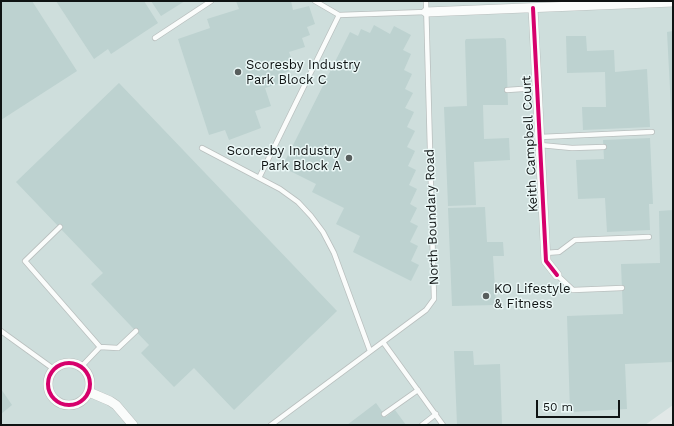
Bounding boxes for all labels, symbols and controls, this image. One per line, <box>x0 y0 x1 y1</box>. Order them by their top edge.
place label: Scoresby Industry Park Block C <box>246 57 360 88</box>
marker: Scoresby Industry Park Block C <box>233 67 243 77</box>
street label: Keith Campbell Court <box>519 75 541 213</box>
place label: Scoresby Industry Park Block A <box>227 143 341 174</box>
street label: North Boundary Road <box>422 149 442 285</box>
marker: Scoresby Industry Park Block A <box>344 153 354 163</box>
place label: KO Lifestyle & Fitness <box>494 281 570 312</box>
marker: KO Lifestyle & Fitness <box>481 291 491 301</box>
scale bar <box>538 392 622 418</box>
text: 50 m <box>543 400 573 414</box>

